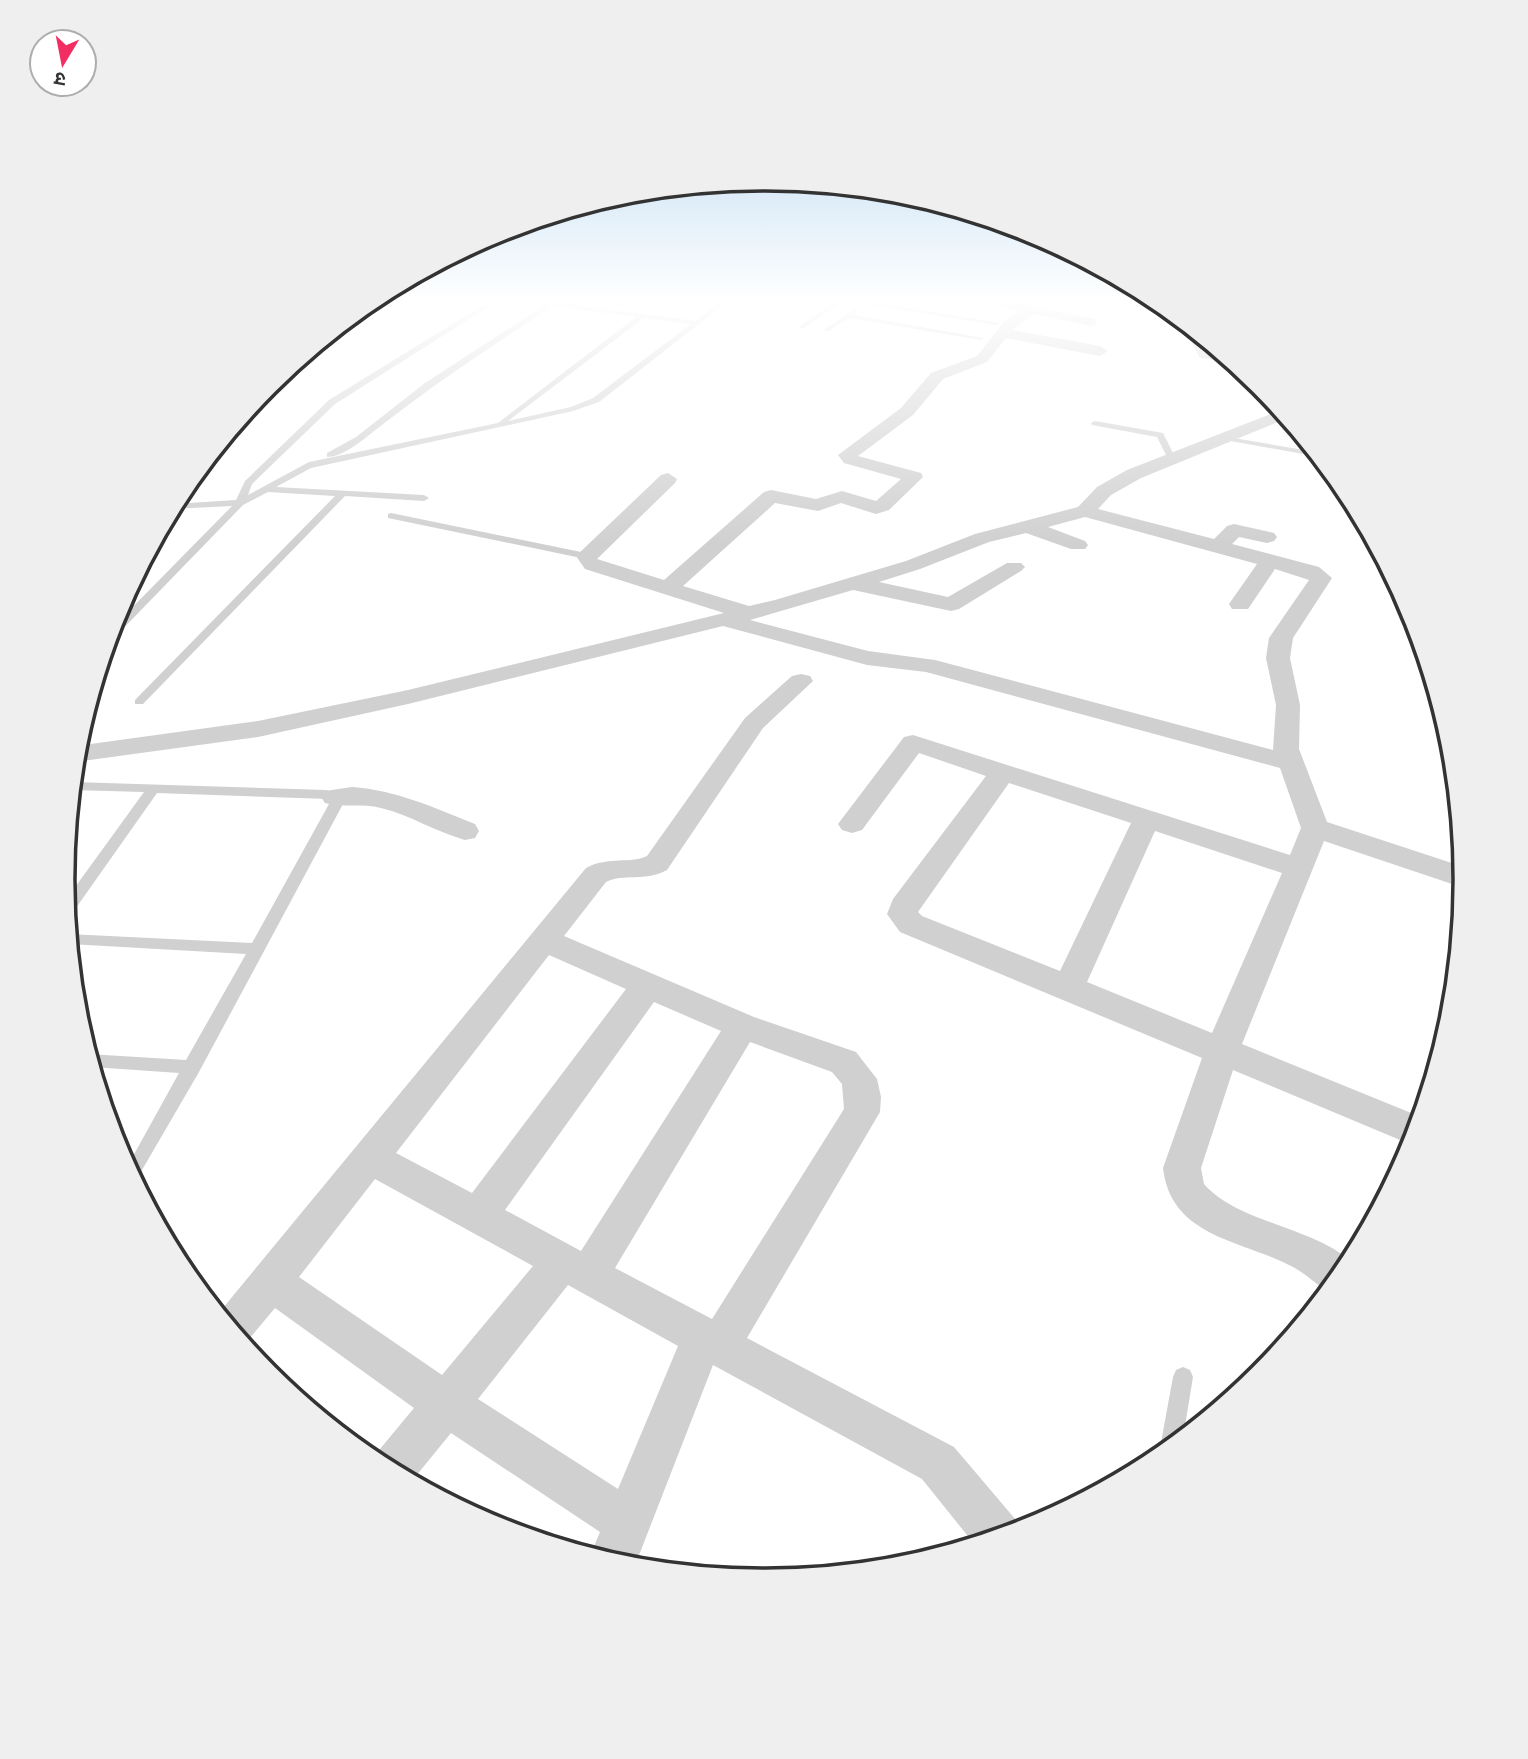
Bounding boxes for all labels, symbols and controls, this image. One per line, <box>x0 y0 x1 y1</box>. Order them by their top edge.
north arrow <box>28 28 98 98</box>
text: उ <box>51 66 68 94</box>

